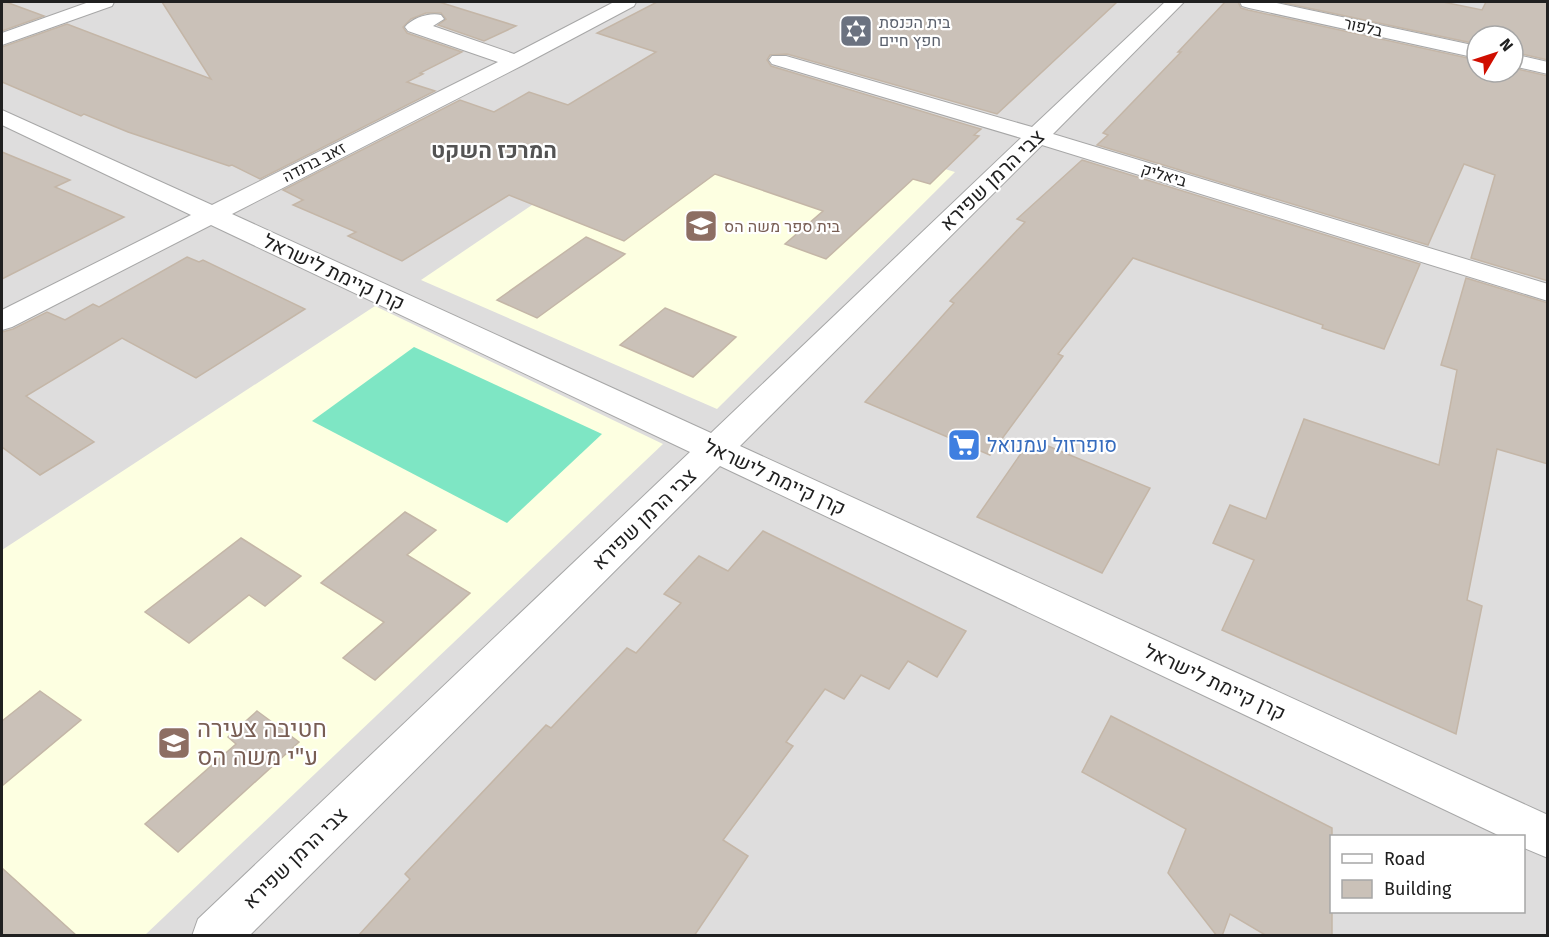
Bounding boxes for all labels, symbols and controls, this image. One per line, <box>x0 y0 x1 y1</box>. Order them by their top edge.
synagogue icon: בית הכנסת חפץ חיים <box>838 13 874 49</box>
place label: בית הכנסת חפץ חיים <box>879 13 951 50</box>
street label: בלפור <box>1342 13 1385 41</box>
north arrow <box>1465 24 1525 84</box>
text: N <box>1496 35 1517 55</box>
street label: צבי הרמן שפירא <box>935 124 1049 236</box>
district label: המרכז השקט <box>431 137 557 164</box>
street label: זאב ברנדה <box>279 138 349 186</box>
street label: ביאליק <box>1139 159 1190 191</box>
school or university icon: בית ספר משה הס <box>683 208 719 244</box>
place label: בית ספר משה הס <box>724 217 840 236</box>
street label: קרן קיימת לישראל <box>259 229 409 315</box>
supermarket icon: סופרזול עמנואל <box>946 427 982 463</box>
place label: סופרזול עמנואל <box>987 433 1117 457</box>
street label: קרן קיימת לישראל <box>700 434 850 520</box>
street label: צבי הרמן שפירא <box>587 463 701 575</box>
street label: קרן קיימת לישראל <box>1140 639 1290 725</box>
place label: חטיבה צעירה ע"י משה הס <box>197 715 327 771</box>
school or university icon: חטיבה צעירה ע"י משה הס <box>156 725 192 761</box>
street label: צבי הרמן שפירא <box>238 802 352 914</box>
legend <box>1330 835 1525 913</box>
text: Road <box>1384 848 1426 870</box>
text: Building <box>1384 878 1452 900</box>

